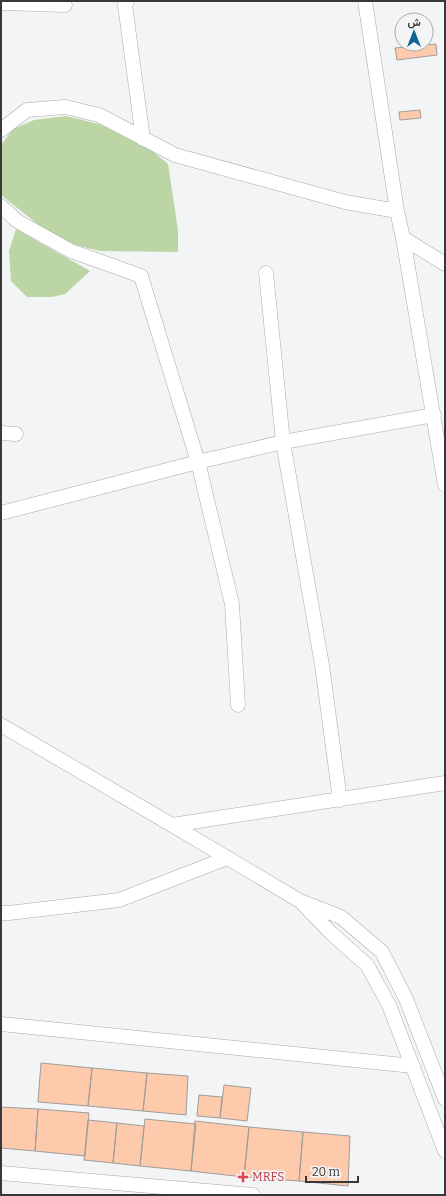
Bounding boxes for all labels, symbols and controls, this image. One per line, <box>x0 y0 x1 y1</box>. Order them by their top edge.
north arrow <box>394 12 434 52</box>
text: ش <box>407 16 421 29</box>
scale bar <box>306 1158 358 1184</box>
text: 20 m <box>312 1165 341 1179</box>
place label: MRFS <box>252 1170 284 1184</box>
marker: MRFS <box>237 1171 249 1183</box>

